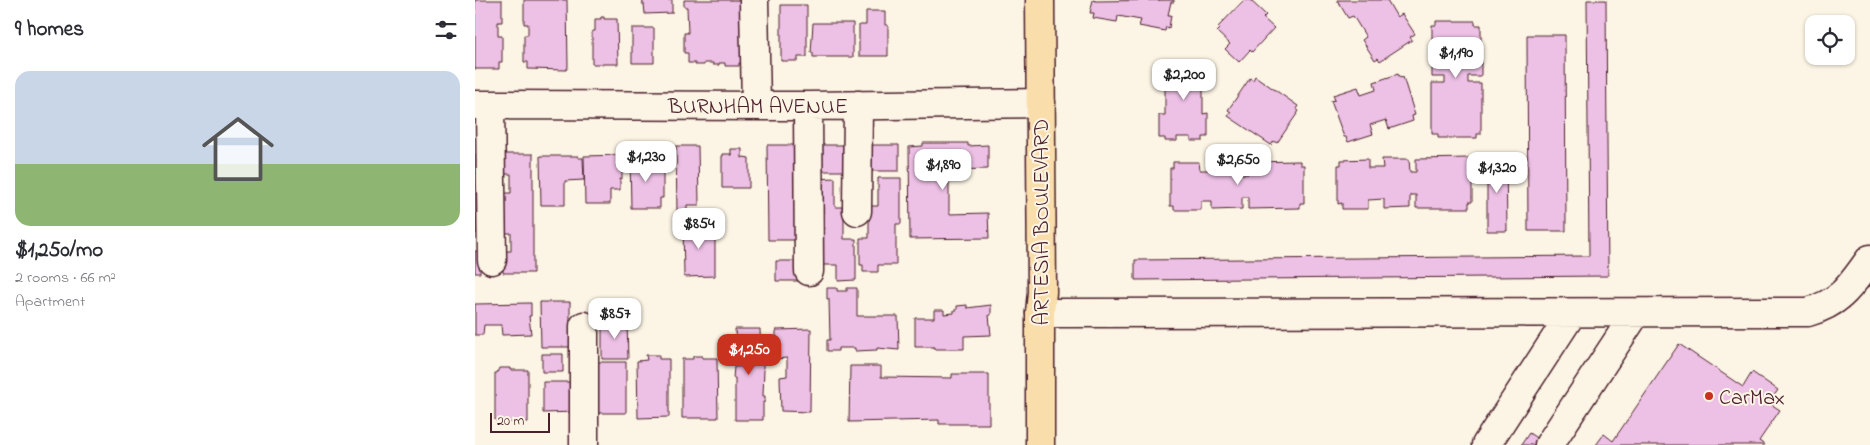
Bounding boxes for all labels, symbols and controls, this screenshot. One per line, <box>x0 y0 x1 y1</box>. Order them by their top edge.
text: 9 homes <box>15 15 84 45</box>
map controls <box>1805 15 1855 65</box>
button: locate <box>1805 15 1855 65</box>
icon: filters <box>432 16 460 44</box>
pin: $1,190 <box>1415 36 1497 79</box>
text: $1,190 <box>1439 41 1473 65</box>
pin: $2,200 <box>1143 58 1225 101</box>
text: $2,200 <box>1163 63 1205 87</box>
street label: BURNHAM AVENUE <box>667 92 848 124</box>
icon: home <box>193 104 283 194</box>
street label: ARTESIA BOULEVARD <box>1027 119 1059 325</box>
pin: $1,230 <box>605 140 687 183</box>
pin: $2,650 <box>1197 144 1279 186</box>
text: $1,230 <box>627 145 666 169</box>
pin: $1,890 <box>902 148 984 191</box>
text: $2,650 <box>1216 148 1260 172</box>
pin: $1,320 <box>1456 152 1538 194</box>
text: $1,890 <box>925 153 961 177</box>
text: $1,320 <box>1478 156 1517 180</box>
pin: $854 <box>669 208 729 250</box>
text: $854 <box>683 212 715 236</box>
text: $1,250/mo <box>15 236 103 266</box>
text: 2 rooms · 66 m² <box>15 266 116 290</box>
text: Apartment <box>15 290 85 314</box>
pin: $857 <box>585 298 645 340</box>
text: $857 <box>599 302 631 326</box>
pin: $1,250 <box>708 334 790 376</box>
text: $1,250 <box>728 338 770 362</box>
place label: CarMax <box>1719 383 1785 415</box>
marker: CarMax <box>1703 390 1715 402</box>
scale bar <box>490 410 550 433</box>
text: 20 m <box>497 411 524 432</box>

